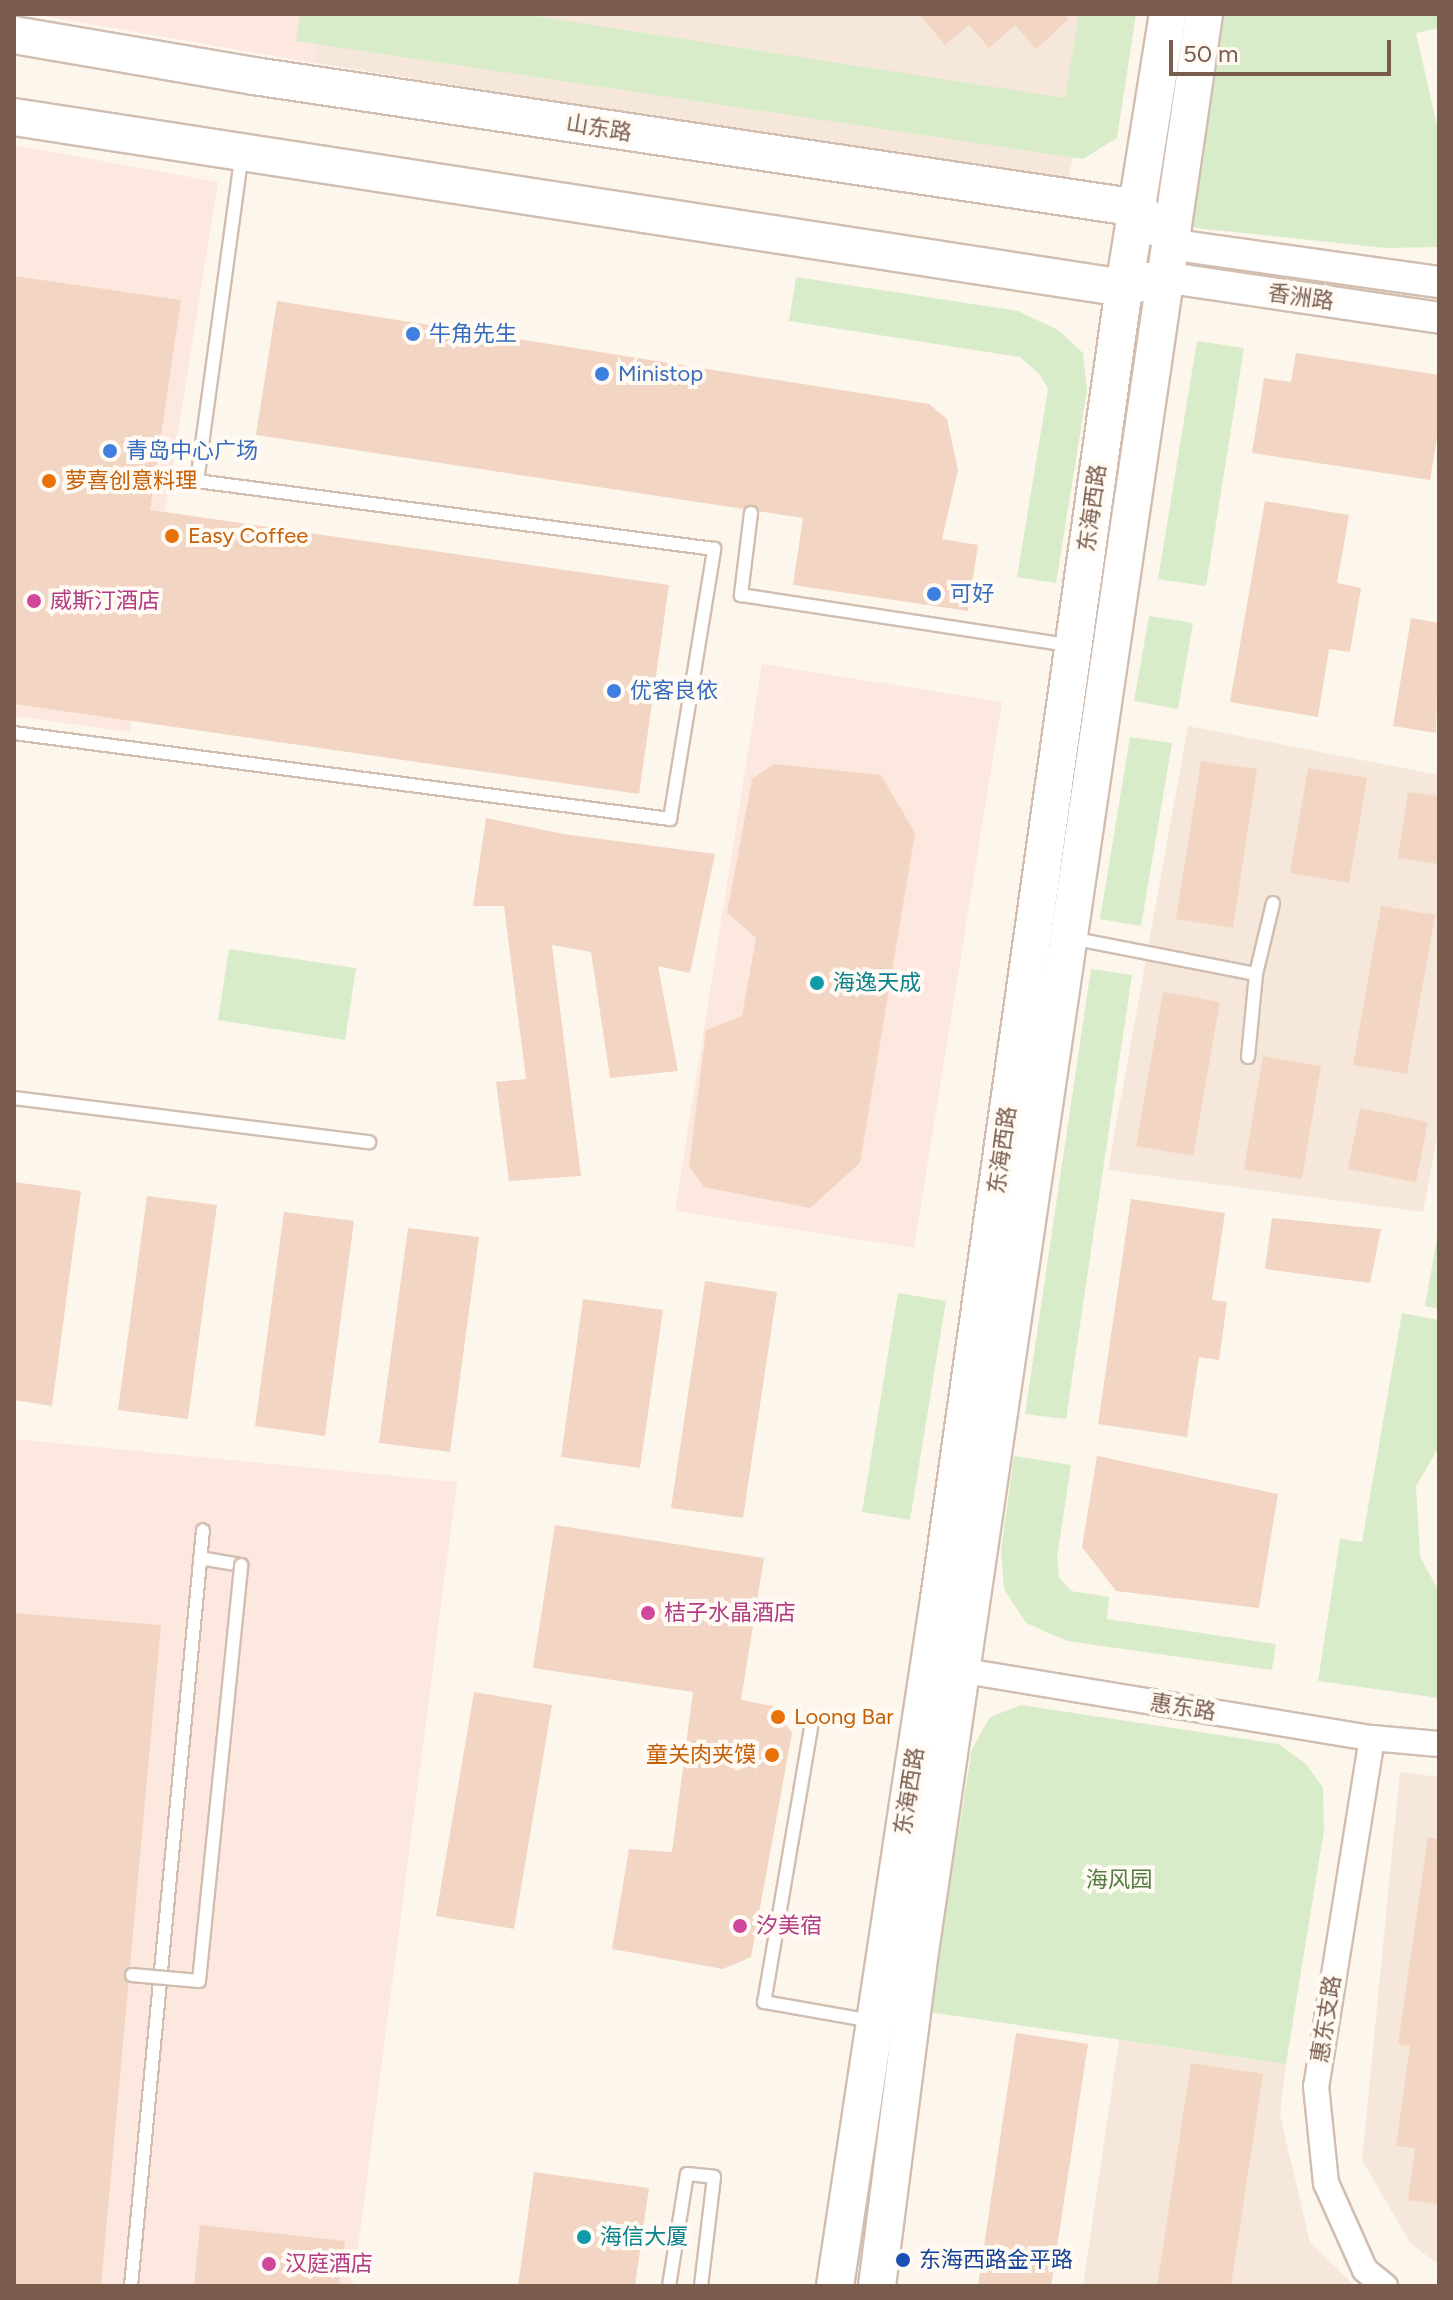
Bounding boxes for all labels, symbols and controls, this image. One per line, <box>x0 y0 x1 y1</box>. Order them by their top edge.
scale bar <box>1173 24 1395 74</box>
text: 50 m <box>1183 39 1239 68</box>
street label: 山东路 <box>564 110 634 146</box>
street label: 香洲路 <box>1266 279 1336 315</box>
place label: 牛角先生 <box>429 321 517 347</box>
marker: 牛角先生 <box>404 325 422 343</box>
place label: Ministop <box>618 361 703 387</box>
marker: Ministop <box>593 365 611 383</box>
place label: 青岛中心广场 <box>126 438 258 464</box>
marker: 青岛中心广场 <box>101 442 119 460</box>
street label: 东海西路 <box>1073 463 1111 553</box>
place label: 萝喜创意料理 <box>65 468 197 494</box>
marker: 萝喜创意料理 <box>40 472 58 490</box>
place label: Easy Coffee <box>188 523 308 549</box>
marker: Easy Coffee <box>163 527 181 545</box>
place label: 可好 <box>950 581 994 607</box>
marker: 可好 <box>925 585 943 603</box>
place label: 威斯汀酒店 <box>50 588 160 614</box>
marker: 威斯汀酒店 <box>25 592 43 610</box>
place label: 优客良依 <box>630 678 718 704</box>
marker: 优客良依 <box>605 682 623 700</box>
place label: 海逸天成 <box>833 970 921 996</box>
marker: 海逸天成 <box>808 974 826 992</box>
street label: 东海西路 <box>983 1105 1021 1195</box>
place label: 桔子水晶酒店 <box>664 1600 796 1626</box>
marker: 桔子水晶酒店 <box>639 1604 657 1622</box>
street label: 惠东路 <box>1148 1689 1218 1725</box>
place label: Loong Bar <box>794 1704 894 1730</box>
marker: Loong Bar <box>769 1708 787 1726</box>
place label: 童关肉夹馍 <box>646 1742 756 1768</box>
street label: 东海西路 <box>889 1745 929 1837</box>
marker: 童关肉夹馍 <box>763 1746 781 1764</box>
park label: 海风园 <box>1086 1867 1152 1893</box>
place label: 汐美宿 <box>756 1913 822 1939</box>
marker: 汐美宿 <box>731 1917 749 1935</box>
street label: 惠东支路 <box>1306 1973 1346 2065</box>
place label: 海信大厦 <box>600 2224 688 2250</box>
marker: 海信大厦 <box>575 2228 593 2246</box>
place label: 东海西路金平路 <box>919 2247 1073 2273</box>
place label: 汉庭酒店 <box>285 2251 373 2277</box>
marker: 东海西路金平路 <box>894 2251 912 2269</box>
marker: 汉庭酒店 <box>260 2255 278 2273</box>

